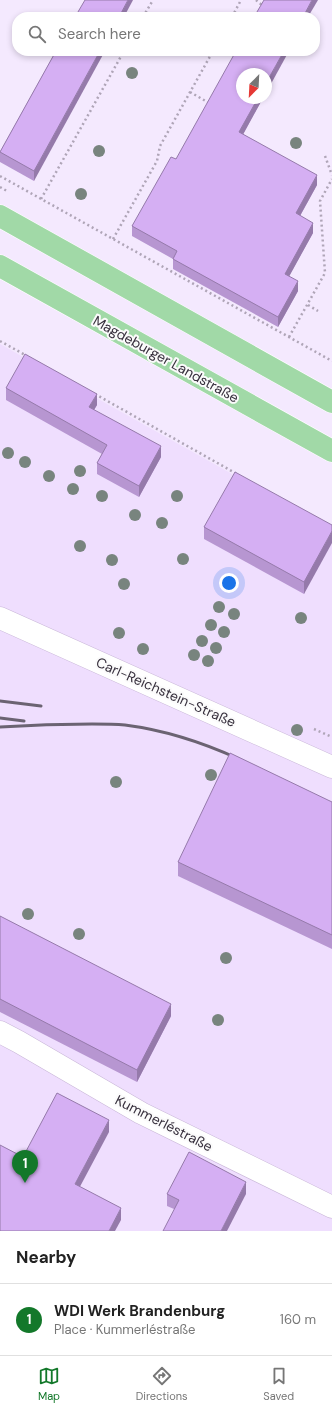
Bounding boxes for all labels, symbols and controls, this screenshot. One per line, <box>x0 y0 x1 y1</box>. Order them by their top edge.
search box <box>12 12 320 56</box>
icon: search <box>26 23 48 45</box>
text: Search here <box>58 24 141 44</box>
north arrow <box>236 68 272 104</box>
street label: Magdeburger Landstraße <box>90 311 242 407</box>
your location <box>219 573 239 593</box>
street label: Carl-Reichstein-Straße <box>93 653 239 731</box>
street label: Kummerléstraße <box>112 1091 216 1155</box>
pin: 1 <box>12 1150 38 1183</box>
text: Nearby <box>16 1246 76 1268</box>
text: WDI Werk Brandenburg <box>54 1301 225 1321</box>
text: 1 <box>27 1311 31 1328</box>
text: 160 m <box>280 1311 316 1328</box>
text: Place · Kummerléstraße <box>54 1321 195 1338</box>
tab: Map <box>38 1365 60 1403</box>
tab: Directions <box>136 1365 188 1403</box>
tab: Saved <box>263 1365 294 1403</box>

